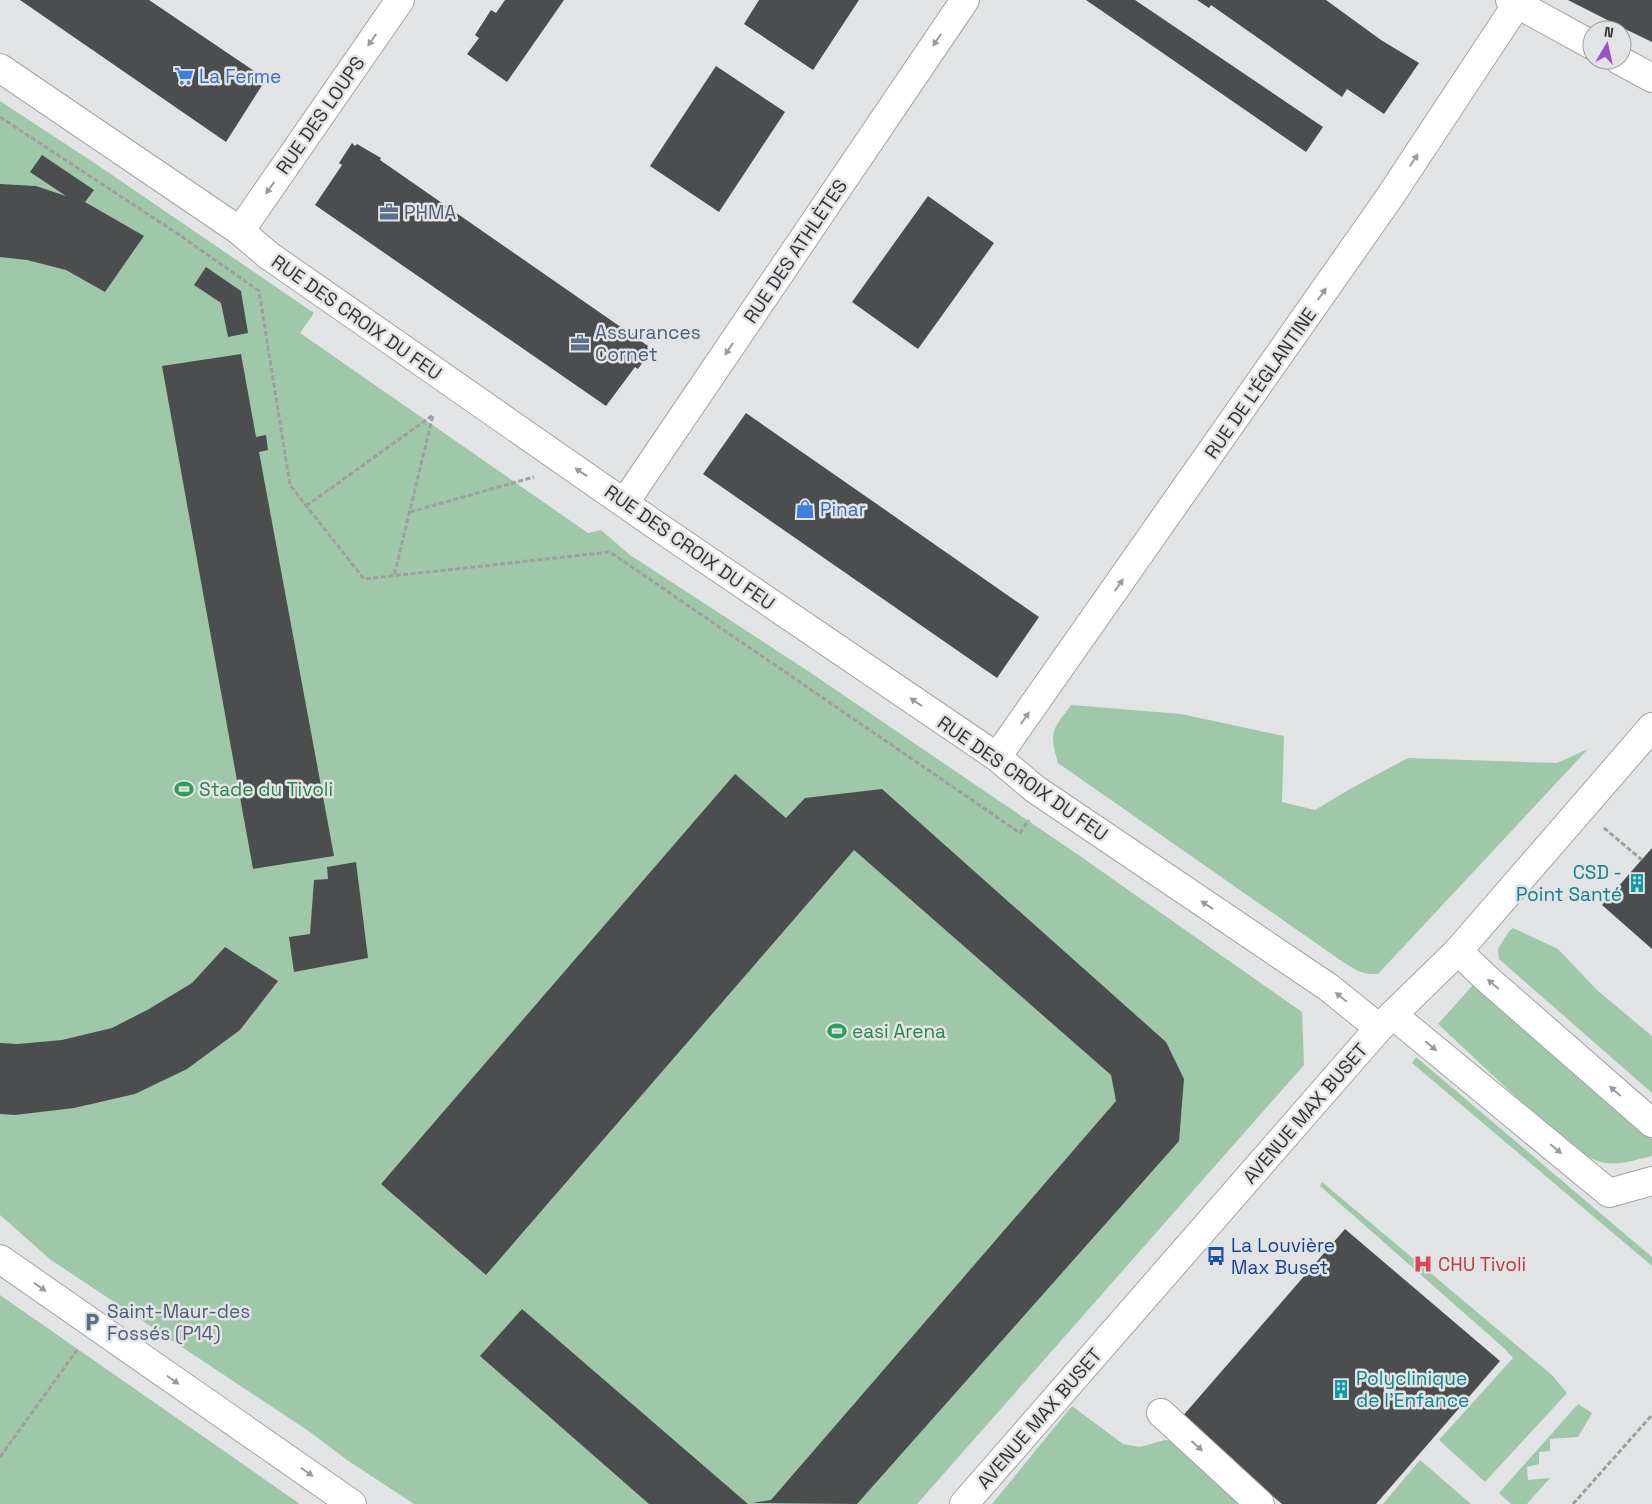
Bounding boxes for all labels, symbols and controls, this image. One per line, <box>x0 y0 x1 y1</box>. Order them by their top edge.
north arrow <box>1582 20 1632 70</box>
text: N <box>1603 23 1615 42</box>
one-way arrow <box>367 33 377 47</box>
one-way arrow <box>933 34 942 47</box>
street label: RUE DES LOUPS <box>270 51 370 179</box>
place label: La Ferme <box>199 64 281 89</box>
supermarket icon: La Ferme <box>173 65 195 87</box>
one-way arrow <box>1409 153 1419 167</box>
street label: RUE DES ATHLÈTES <box>738 174 853 328</box>
one-way arrow <box>265 181 275 195</box>
place label: PHMA <box>404 200 456 225</box>
office icon: PHMA <box>378 201 400 223</box>
street label: RUE DES CROIX DU FEU <box>267 249 447 386</box>
one-way arrow <box>1317 287 1327 300</box>
street label: RUE DE L'ÉGLANTINE <box>1199 303 1322 464</box>
place label: Assurances Cornet <box>595 320 701 367</box>
office icon: Assurances Cornet <box>569 332 591 354</box>
one-way arrow <box>724 342 734 356</box>
one-way arrow <box>574 467 587 477</box>
street label: RUE DES CROIX DU FEU <box>600 479 780 616</box>
place label: Pinar <box>820 497 866 522</box>
shop icon: Pinar <box>794 498 816 520</box>
one-way arrow <box>1114 578 1124 591</box>
one-way arrow <box>910 697 923 707</box>
street label: RUE DES CROIX DU FEU <box>933 710 1113 847</box>
one-way arrow <box>1020 711 1030 724</box>
place label: Stade du Tivoli <box>199 777 333 802</box>
sports icon: Stade du Tivoli <box>173 778 195 800</box>
place label: CSD - Point Santé <box>1516 860 1622 907</box>
building icon: CSD - Point Santé <box>1626 872 1648 894</box>
one-way arrow <box>1201 900 1214 910</box>
one-way arrow <box>1488 978 1500 990</box>
one-way arrow <box>1335 992 1348 1003</box>
place label: easi Arena <box>852 1019 946 1044</box>
sports icon: easi Arena <box>826 1020 848 1042</box>
street label: AVENUE MAX BUSET <box>1237 1038 1373 1189</box>
one-way arrow <box>1424 1040 1437 1051</box>
one-way arrow <box>1609 1086 1622 1097</box>
one-way arrow <box>1549 1144 1562 1155</box>
place label: La Louvière Max Buset <box>1231 1233 1335 1280</box>
bus stop icon: La Louvière Max Buset <box>1205 1245 1227 1267</box>
place label: CHU Tivoli <box>1438 1252 1526 1277</box>
hospital icon: CHU Tivoli <box>1412 1253 1434 1275</box>
one-way arrow <box>33 1282 47 1292</box>
place label: Saint-Maur-des Fossés (P14) <box>107 1299 250 1346</box>
parking icon: Saint-Maur-des Fossés (P14) <box>81 1311 103 1333</box>
street label: AVENUE MAX BUSET <box>971 1343 1107 1494</box>
place label: Polyclinique de l'Enfance <box>1356 1366 1469 1413</box>
one-way arrow <box>166 1375 180 1385</box>
building icon: Polyclinique de l'Enfance <box>1330 1378 1352 1400</box>
one-way arrow <box>1191 1440 1203 1452</box>
one-way arrow <box>300 1467 314 1477</box>

